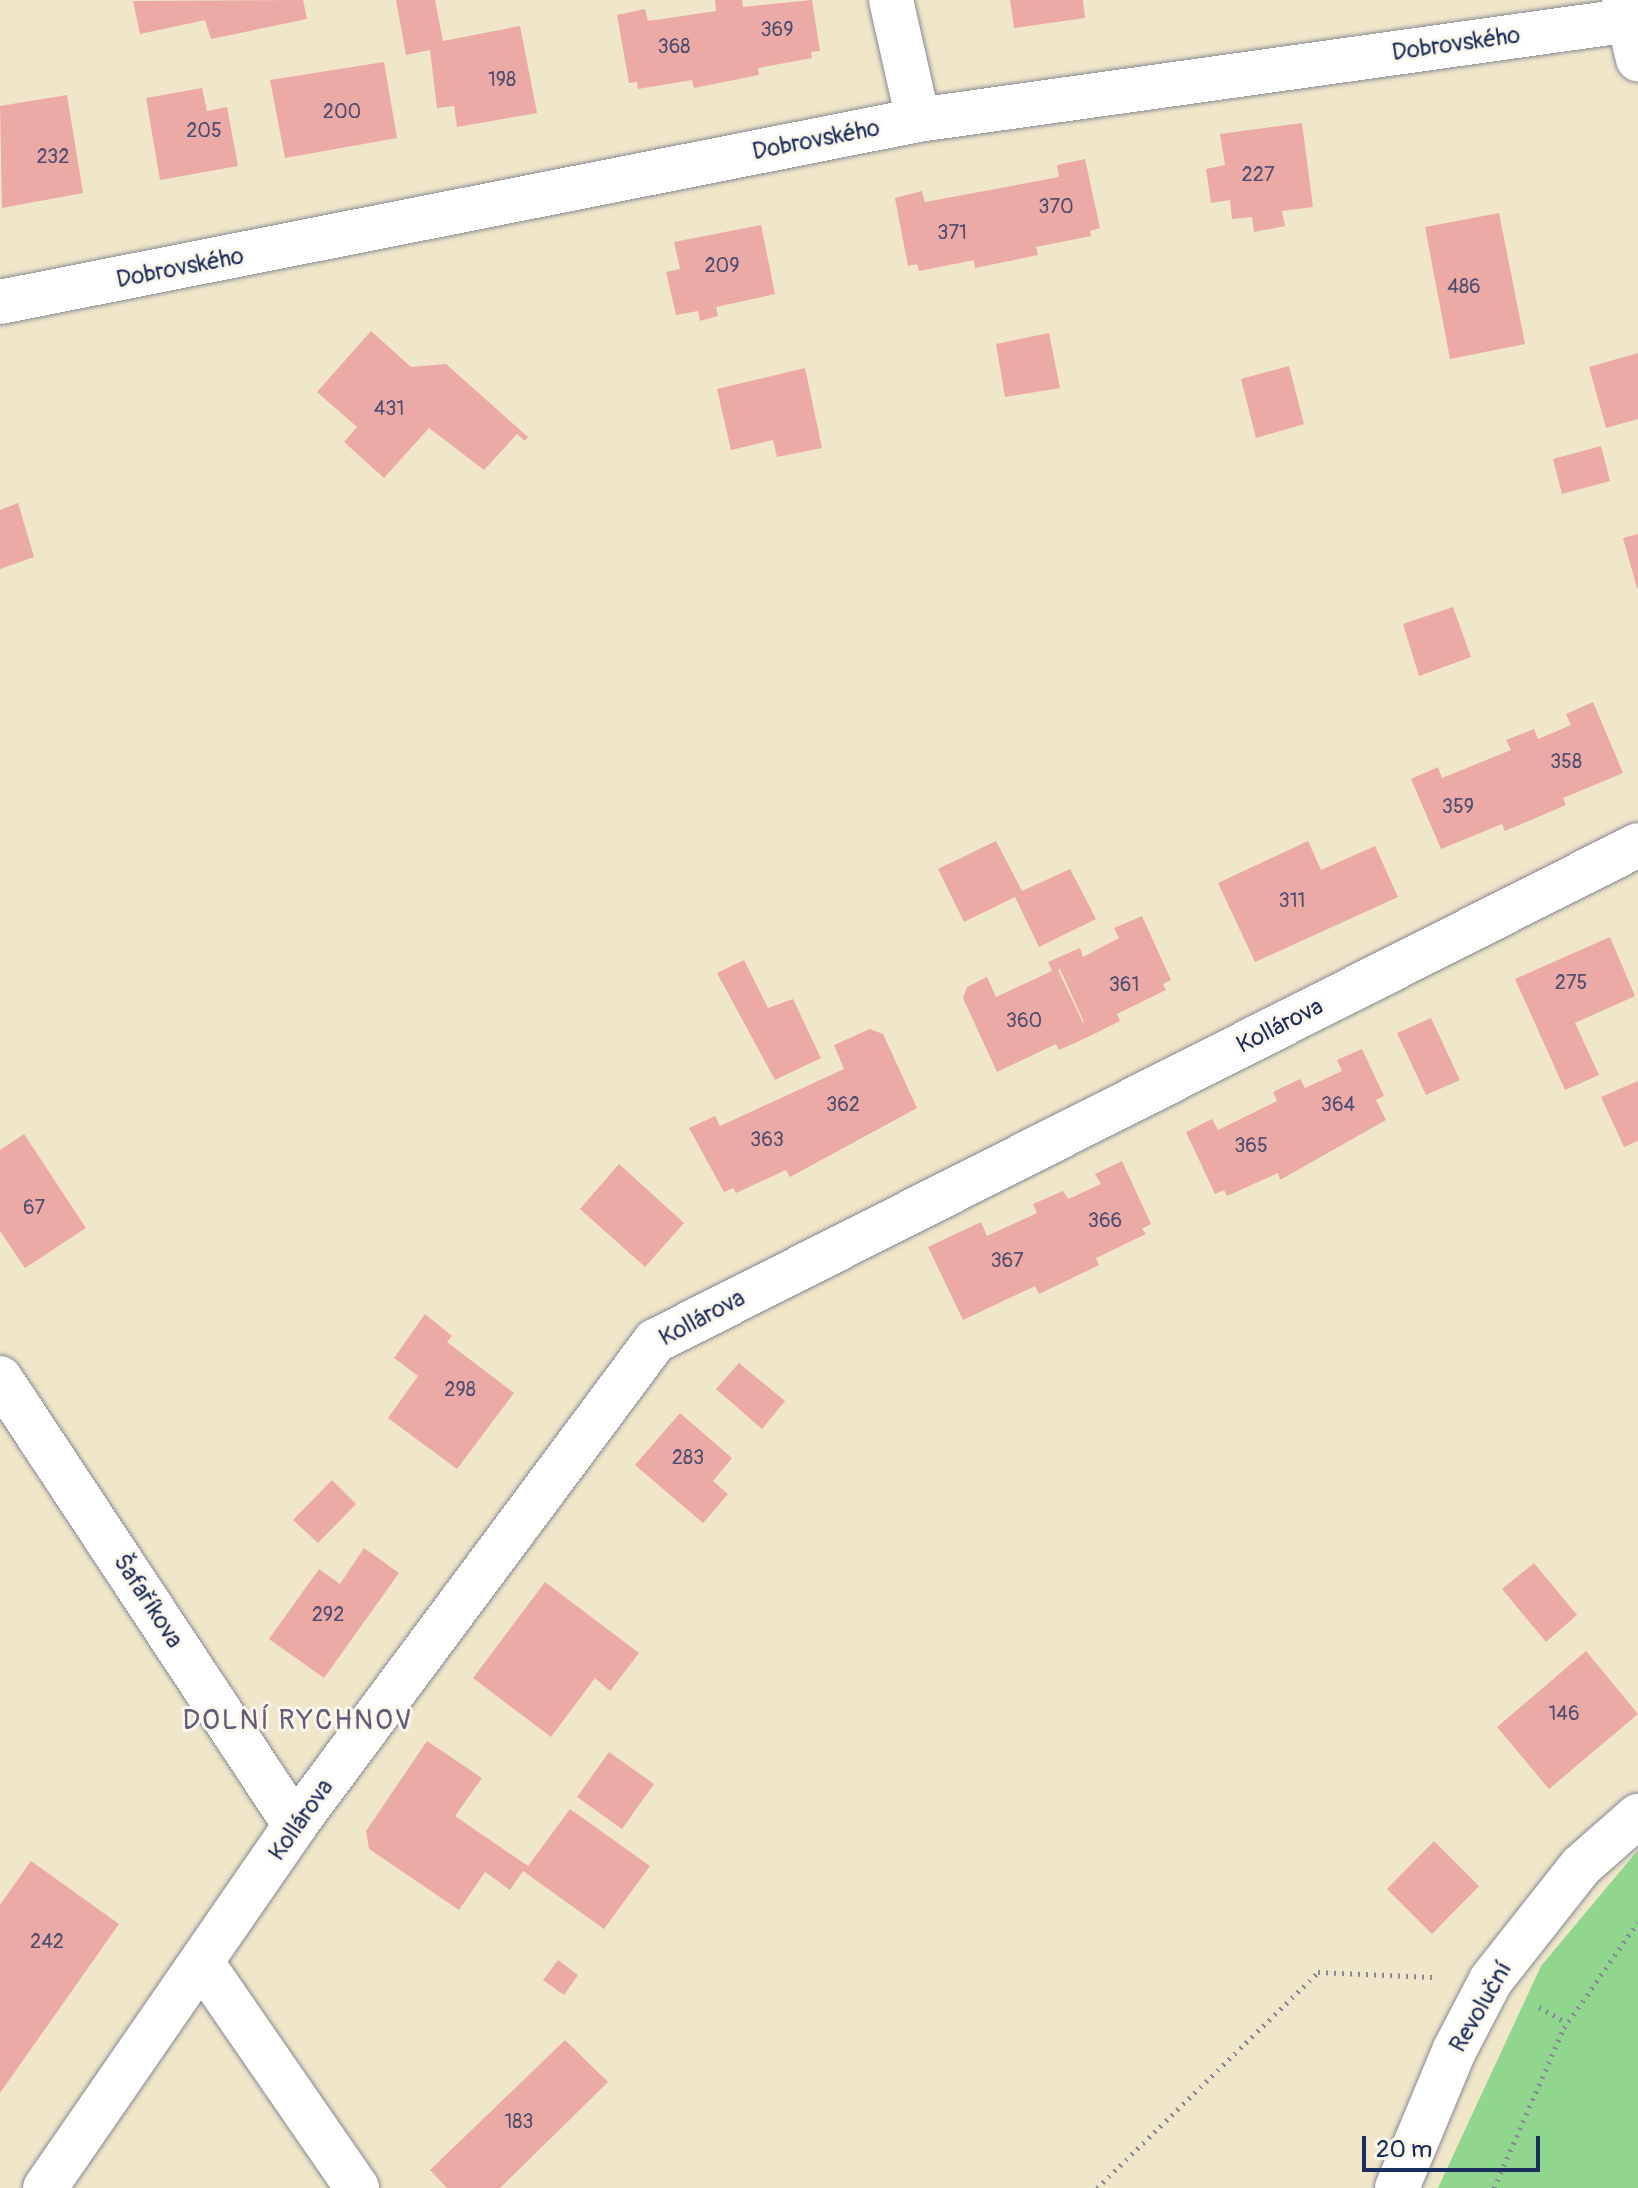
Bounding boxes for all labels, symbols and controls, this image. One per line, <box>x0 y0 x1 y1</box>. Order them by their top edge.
house number: 369 <box>760 17 794 41</box>
street label: Dobrovského <box>1390 21 1522 67</box>
house number: 368 <box>658 34 690 58</box>
house number: 198 <box>488 67 516 91</box>
house number: 200 <box>323 99 361 123</box>
street label: Dobrovského <box>750 114 882 166</box>
house number: 205 <box>186 118 222 142</box>
house number: 232 <box>37 144 69 168</box>
house number: 227 <box>1242 162 1274 186</box>
house number: 370 <box>1038 194 1074 218</box>
house number: 371 <box>937 220 967 244</box>
street label: Dobrovského <box>114 242 246 294</box>
house number: 209 <box>704 253 740 277</box>
house number: 486 <box>1447 274 1481 298</box>
house number: 431 <box>374 396 404 420</box>
house number: 358 <box>1550 749 1582 773</box>
house number: 359 <box>1442 794 1474 818</box>
house number: 311 <box>1279 888 1305 912</box>
house number: 275 <box>1555 970 1587 994</box>
house number: 361 <box>1109 972 1139 996</box>
street label: Kollárova <box>1232 992 1328 1060</box>
house number: 360 <box>1006 1008 1042 1032</box>
house number: 362 <box>826 1092 860 1116</box>
house number: 364 <box>1321 1092 1355 1116</box>
house number: 363 <box>750 1127 784 1151</box>
house number: 365 <box>1234 1133 1268 1157</box>
house number: 67 <box>23 1195 45 1219</box>
house number: 366 <box>1088 1208 1122 1232</box>
house number: 367 <box>990 1248 1024 1272</box>
street label: Kollárova <box>654 1283 750 1353</box>
house number: 298 <box>444 1377 476 1401</box>
house number: 283 <box>672 1445 704 1469</box>
street label: Šafaříkova <box>107 1549 189 1653</box>
house number: 292 <box>312 1602 344 1626</box>
house number: 146 <box>1548 1701 1580 1725</box>
district label: DOLNÍ RYCHNOV <box>182 1704 414 1738</box>
street label: Kollárova <box>263 1774 339 1866</box>
house number: 242 <box>30 1929 64 1953</box>
street label: Revoluční <box>1444 1957 1518 2057</box>
house number: 183 <box>504 2109 534 2133</box>
scale bar <box>1366 2120 1544 2170</box>
text: 20 m <box>1376 2135 1432 2164</box>

